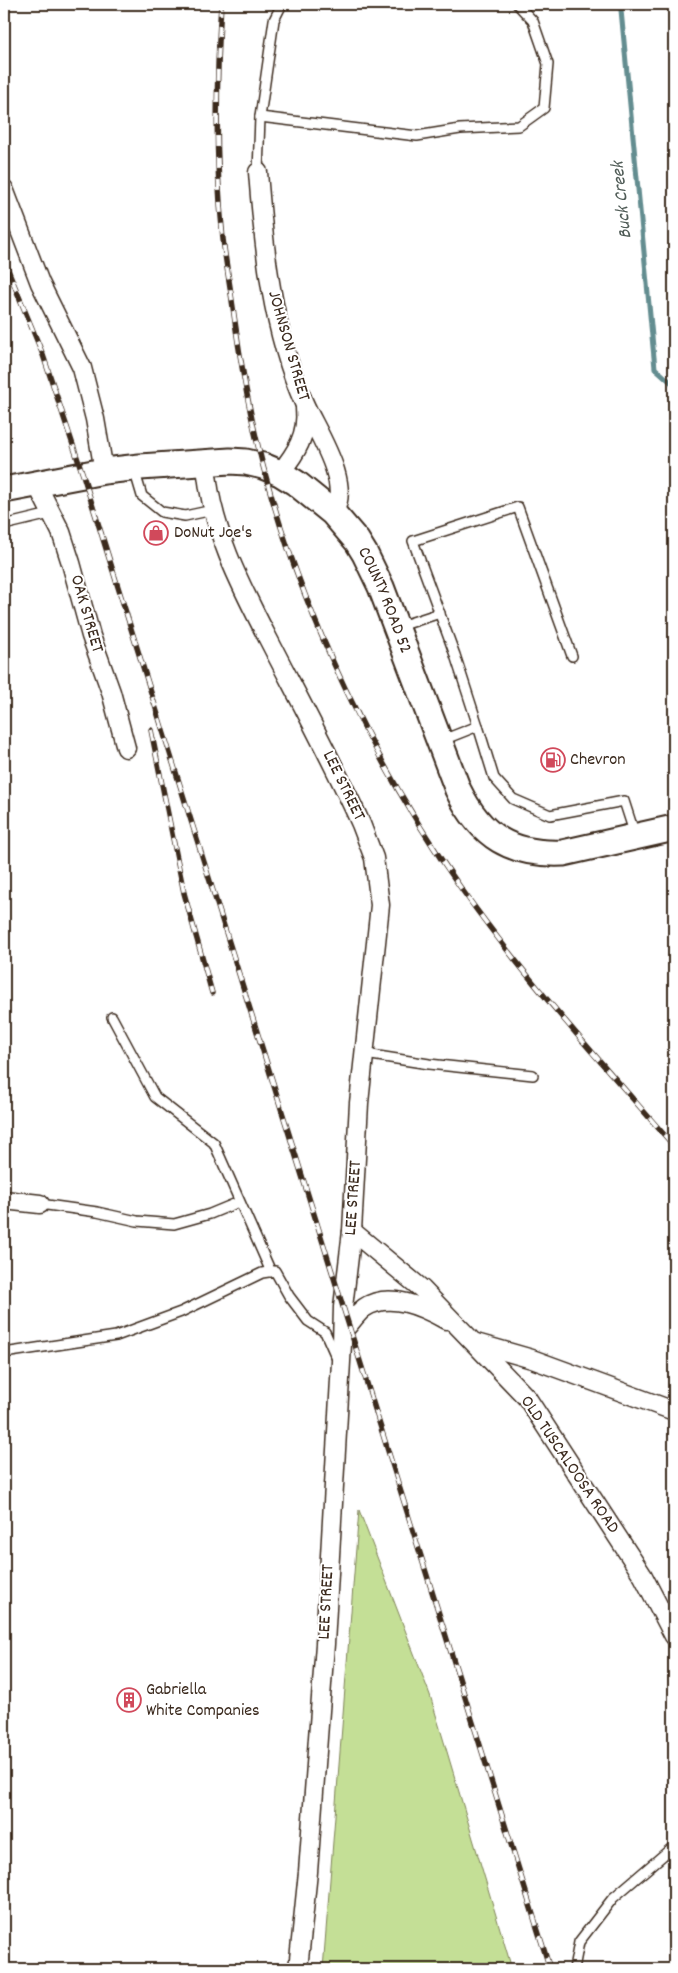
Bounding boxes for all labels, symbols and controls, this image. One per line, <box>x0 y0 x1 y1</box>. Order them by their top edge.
water label: Buck Creek <box>605 158 640 240</box>
street label: JOHNSON STREET <box>260 288 316 404</box>
shop icon: DoNut Joe's <box>143 520 169 546</box>
place label: DoNut Joe's <box>174 521 252 546</box>
street label: COUNTY ROAD 52 <box>351 542 418 657</box>
street label: OAK STREET <box>63 572 109 656</box>
street label: LEE STREET <box>315 747 371 825</box>
fuel station icon: Chevron <box>540 747 566 773</box>
place label: Chevron <box>570 748 626 773</box>
street label: LEE STREET <box>339 1160 369 1236</box>
street label: OLD TUSCALOOSA ROAD <box>513 1391 625 1539</box>
street label: LEE STREET <box>313 1564 341 1640</box>
place label: Gabriella White Companies <box>146 1678 260 1724</box>
building icon: Gabriella White Companies <box>116 1687 142 1713</box>

